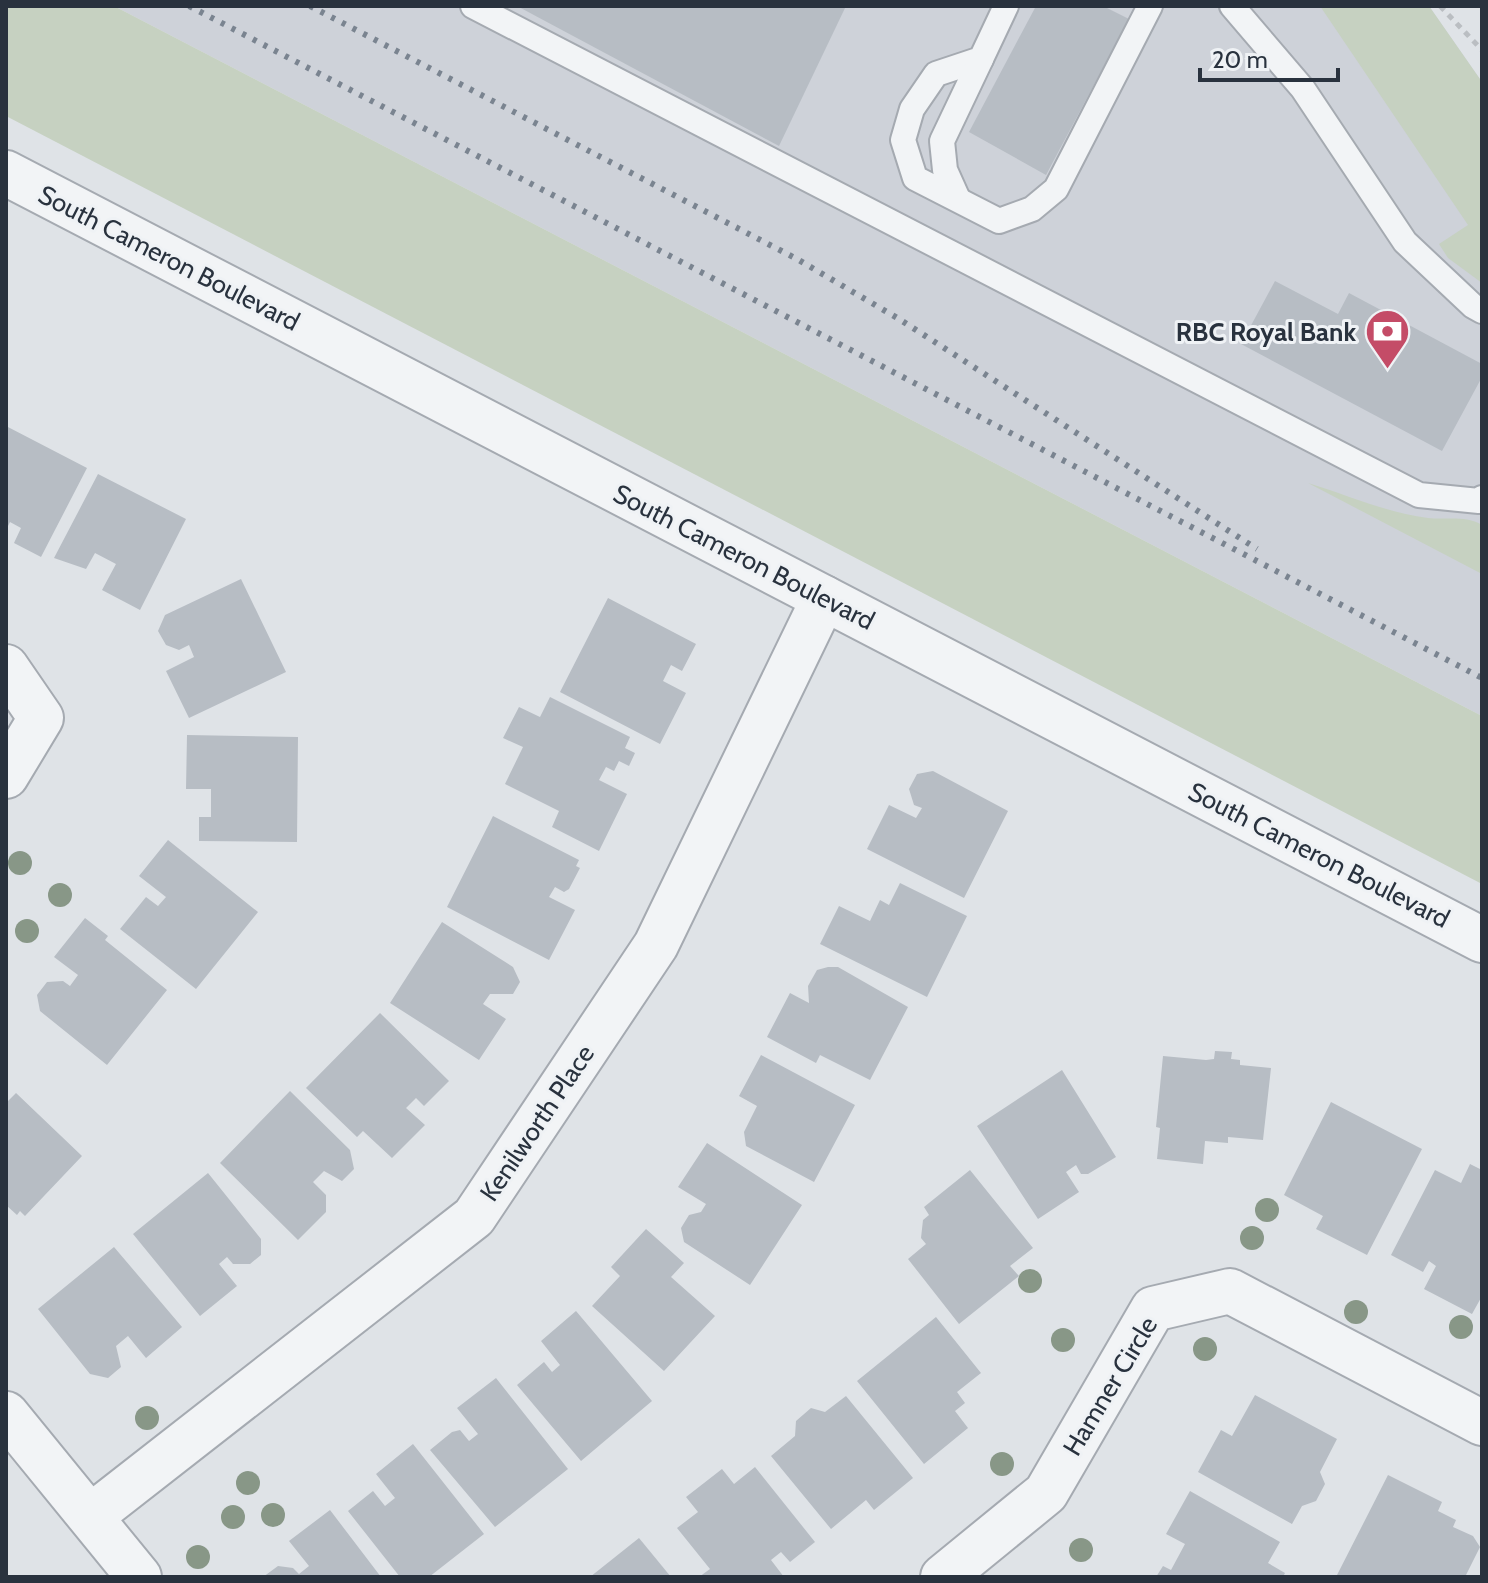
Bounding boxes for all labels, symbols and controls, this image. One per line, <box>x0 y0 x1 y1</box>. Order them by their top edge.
scale bar <box>1200 32 1338 82</box>
text: 20 m <box>1212 45 1268 74</box>
street label: South Cameron Boulevard <box>33 178 305 338</box>
bank icon: RBC Royal Bank <box>1363 308 1411 371</box>
place label: RBC Royal Bank <box>1176 316 1356 348</box>
street label: South Cameron Boulevard <box>608 477 880 637</box>
street label: South Cameron Boulevard <box>1183 775 1455 935</box>
street label: Kenilworth Place <box>473 1039 601 1207</box>
street label: Hamner Circle <box>1056 1311 1164 1461</box>

